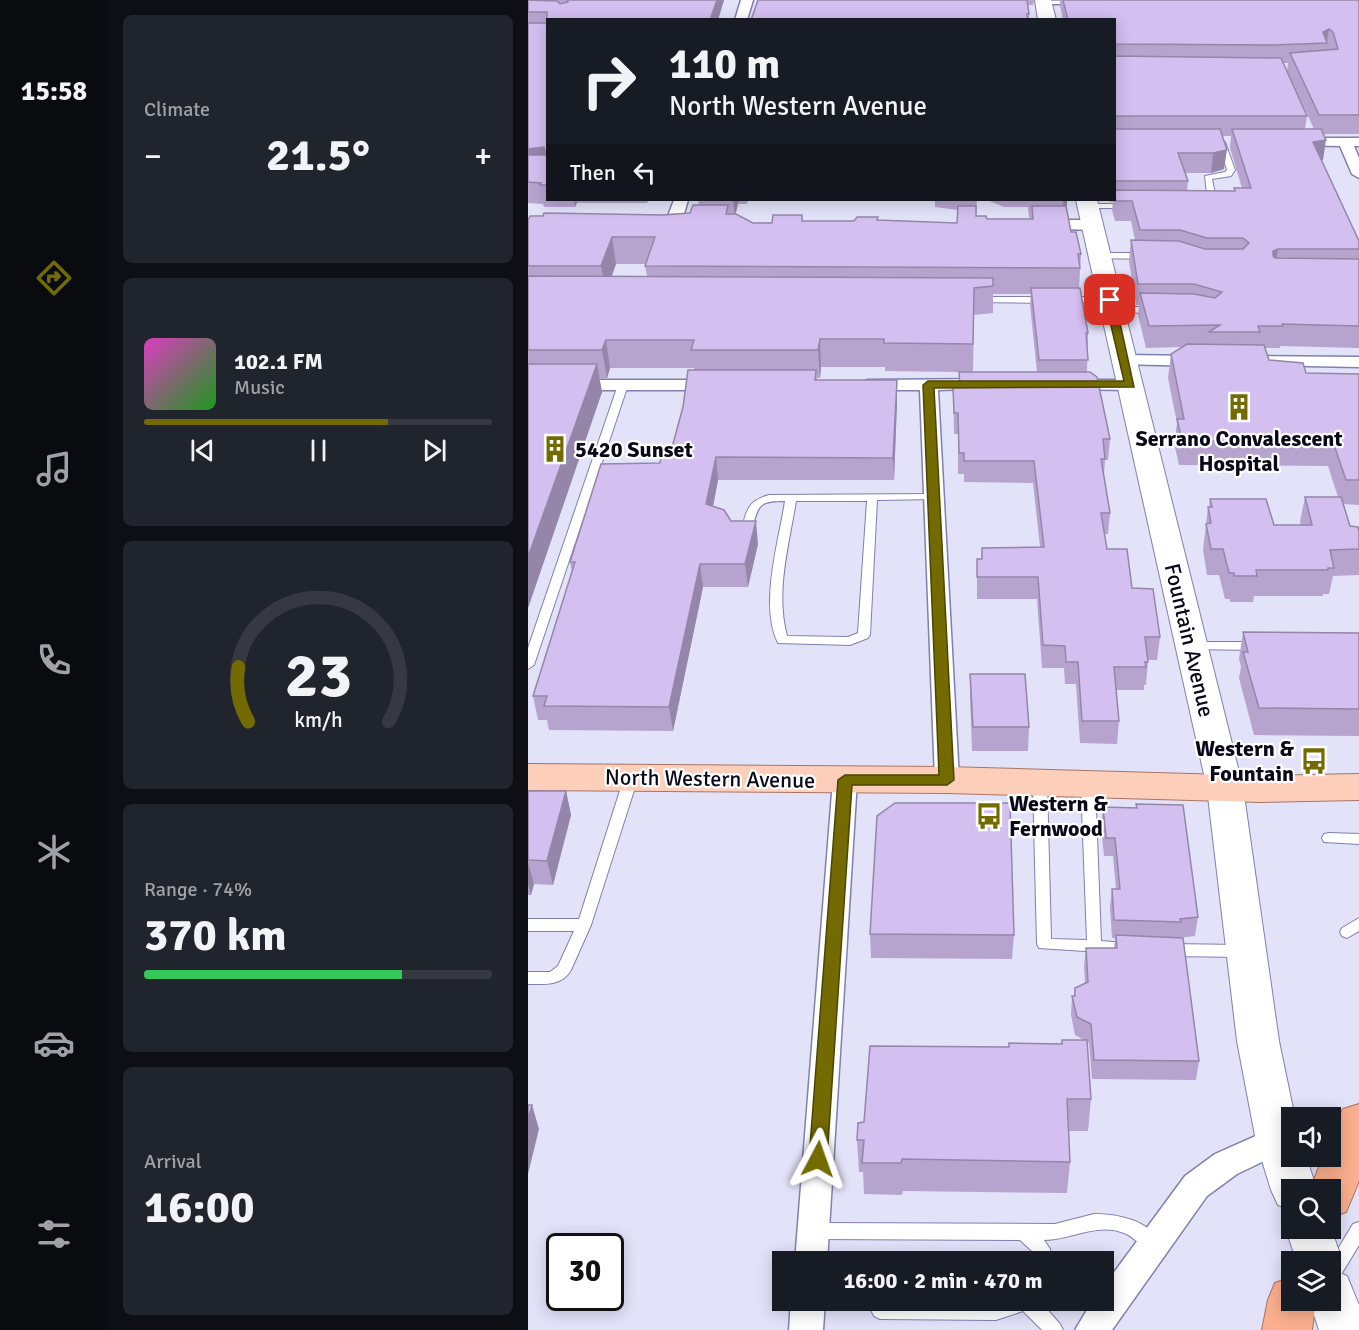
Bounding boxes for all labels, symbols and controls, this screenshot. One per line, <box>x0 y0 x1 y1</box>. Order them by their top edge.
text: 110 m <box>669 39 780 90</box>
icon: right <box>570 42 648 120</box>
text: 15:58 <box>21 75 87 108</box>
text: North Western Avenue <box>669 90 927 123</box>
text: Climate <box>144 97 210 122</box>
text: 21.5° <box>266 128 370 183</box>
text: − <box>144 136 162 177</box>
text: + <box>474 136 492 177</box>
icon: left <box>628 156 661 189</box>
text: Then <box>570 159 616 186</box>
icon: directions <box>33 257 75 299</box>
pin <box>1084 274 1135 325</box>
icon: arrive <box>1093 283 1126 316</box>
text: 102.1 FM <box>234 348 323 375</box>
text: Music <box>234 375 285 400</box>
building icon: Serrano Convalescent Hospital <box>1224 392 1254 422</box>
place label: Serrano Convalescent Hospital <box>1135 425 1343 477</box>
icon: previous <box>186 434 219 467</box>
icon: pause <box>302 434 335 467</box>
icon: next <box>418 434 451 467</box>
building icon: 5420 Sunset <box>540 434 570 464</box>
place label: 5420 Sunset <box>575 436 693 463</box>
icon: music <box>33 448 75 490</box>
street label: Fountain Avenue <box>1159 561 1220 720</box>
text: 23 <box>284 637 352 714</box>
icon: phone <box>33 639 75 681</box>
text: km/h <box>294 707 342 733</box>
place label: Western & Fountain <box>1195 735 1295 787</box>
bus stop icon: Western & Fountain <box>1299 746 1329 776</box>
street label: North Western Avenue <box>605 763 815 794</box>
place label: Western & Fernwood <box>1009 790 1108 842</box>
bus stop icon: Western & Fernwood <box>974 801 1004 831</box>
icon: climate <box>33 831 75 873</box>
text: Range · 74% <box>144 877 252 902</box>
text: 370 km <box>144 908 287 963</box>
icon: car <box>33 1022 75 1064</box>
map controls <box>1281 1107 1341 1311</box>
button: sound <box>1281 1107 1341 1167</box>
position arrow <box>786 1127 850 1191</box>
text: Arrival <box>144 1149 202 1174</box>
button: search <box>1281 1179 1341 1239</box>
text: 16:00 <box>144 1180 254 1235</box>
icon: filters <box>33 1213 75 1255</box>
speed limit sign: 30 <box>546 1233 624 1311</box>
button: layers <box>1281 1251 1341 1311</box>
text: 16:00 · 2 min · 470 m <box>843 1267 1043 1294</box>

